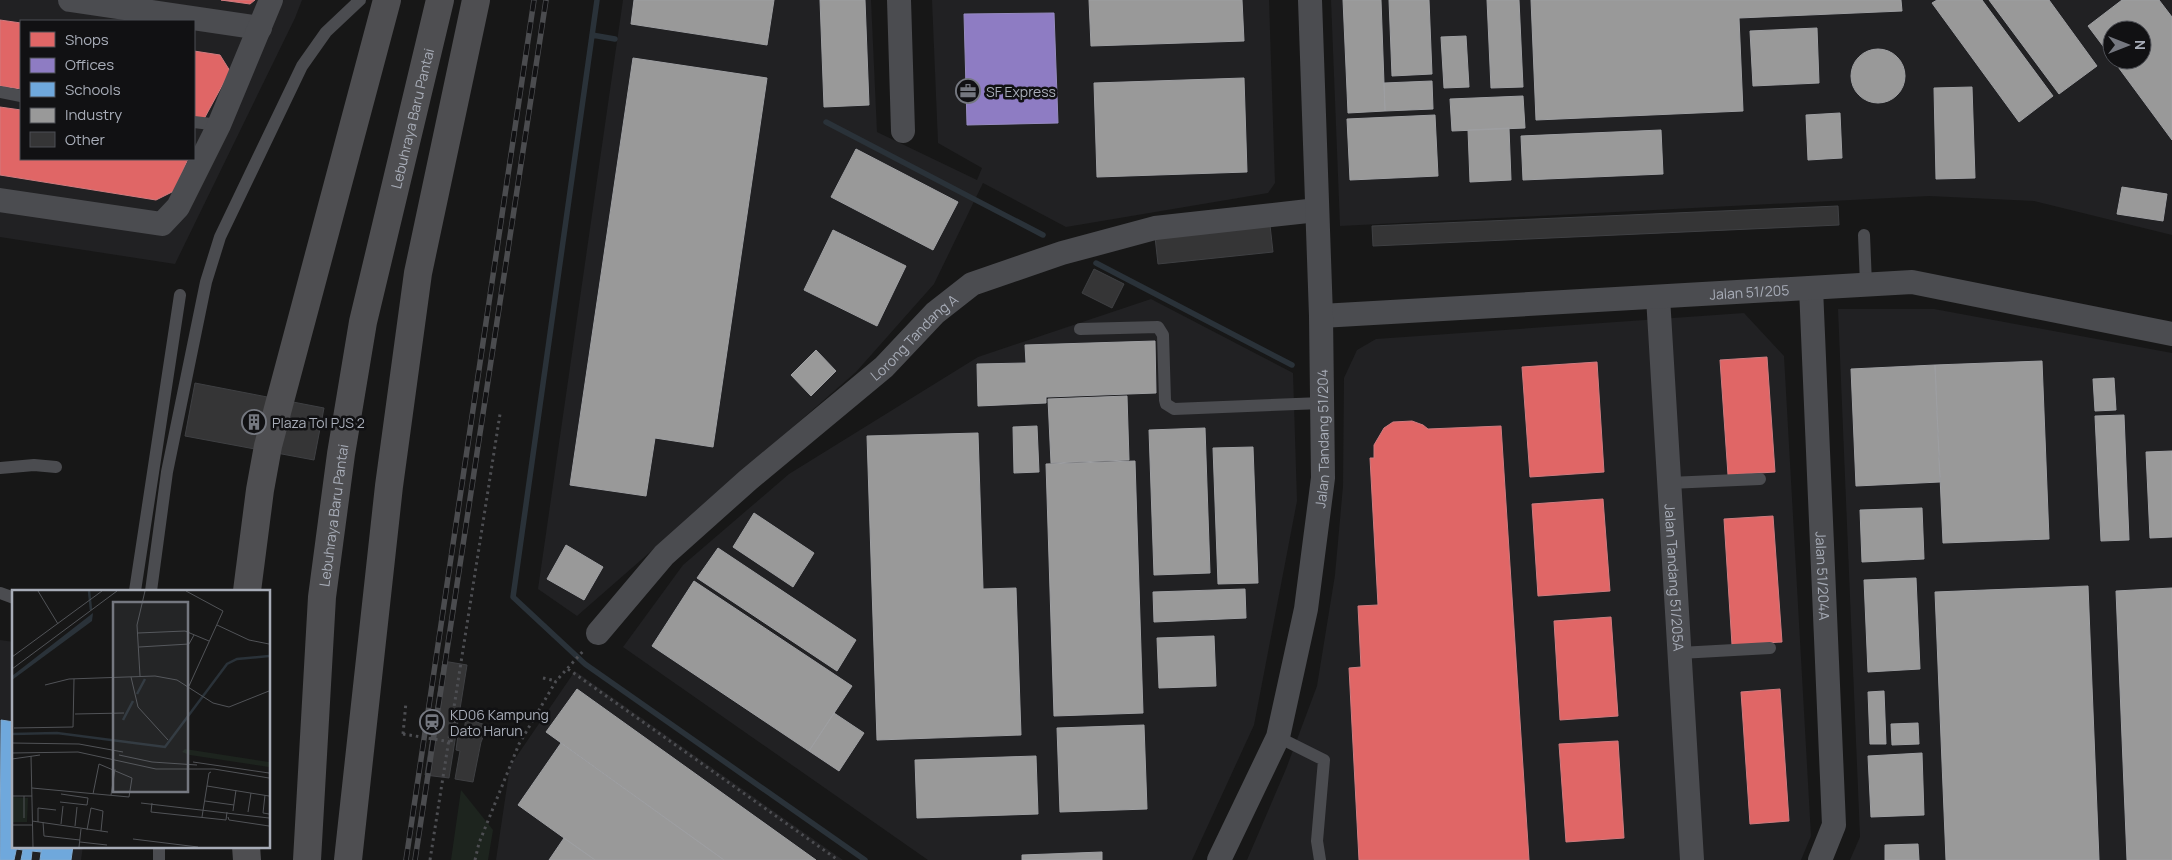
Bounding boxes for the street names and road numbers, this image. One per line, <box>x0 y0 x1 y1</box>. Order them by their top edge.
street label: Lebuhraya Baru Pantai <box>386 46 438 190</box>
street label: Jalan 51/205 <box>1709 280 1790 303</box>
street label: Lorong Tandang A <box>866 289 961 384</box>
street label: Jalan Tandang 51/204 <box>1310 369 1333 509</box>
street label: Lebuhraya Baru Pantai <box>314 442 352 588</box>
street label: Jalan Tandang 51/205A <box>1661 503 1689 652</box>
street label: Jalan 51/204A <box>1812 531 1835 621</box>

